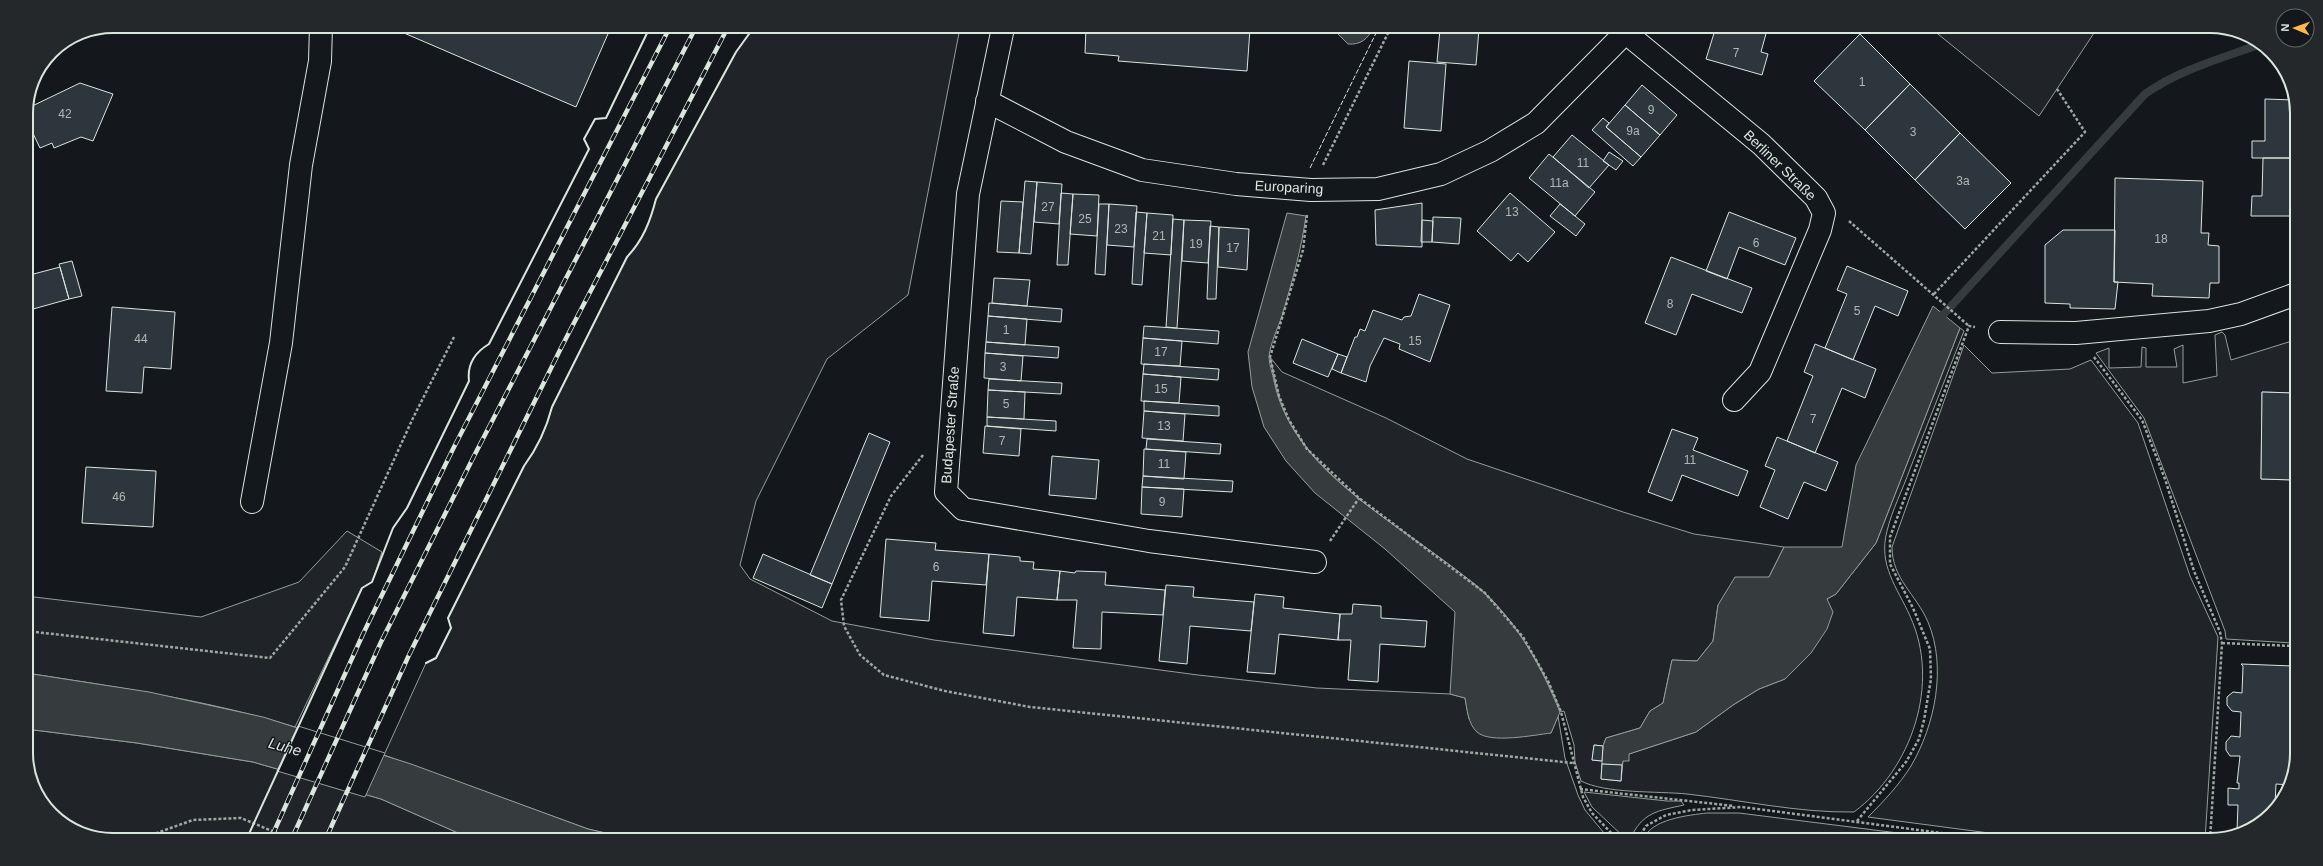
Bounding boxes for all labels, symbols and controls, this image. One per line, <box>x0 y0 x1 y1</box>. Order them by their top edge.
north arrow <box>2275 8 2315 48</box>
text: N <box>2279 23 2291 32</box>
house number: 7 <box>1733 46 1740 60</box>
house number: 1 <box>1859 75 1866 89</box>
house number: 9 <box>1648 103 1655 117</box>
house number: 42 <box>58 107 72 121</box>
house number: 9a <box>1626 124 1640 138</box>
house number: 3 <box>1910 125 1917 139</box>
street label: Berliner Straße <box>1741 127 1820 204</box>
house number: 11 <box>1577 156 1590 170</box>
house number: 3a <box>1956 174 1970 188</box>
house number: 11a <box>1549 176 1569 190</box>
street label: Europaring <box>1254 177 1324 197</box>
house number: 27 <box>1041 200 1055 214</box>
house number: 13 <box>1505 205 1519 219</box>
house number: 25 <box>1078 212 1092 226</box>
house number: 23 <box>1114 222 1128 236</box>
house number: 21 <box>1152 229 1166 243</box>
house number: 18 <box>2154 232 2168 246</box>
house number: 6 <box>1753 236 1760 250</box>
house number: 19 <box>1189 237 1203 251</box>
house number: 17 <box>1226 241 1240 255</box>
house number: 8 <box>1667 297 1674 311</box>
house number: 5 <box>1854 304 1861 318</box>
house number: 1 <box>1003 323 1010 337</box>
house number: 44 <box>134 332 148 346</box>
house number: 15 <box>1408 334 1422 348</box>
house number: 17 <box>1154 345 1168 359</box>
house number: 3 <box>1000 360 1007 374</box>
street label: Budapester Straße <box>938 366 962 484</box>
house number: 15 <box>1154 382 1168 396</box>
house number: 5 <box>1003 397 1010 411</box>
house number: 7 <box>1810 412 1817 426</box>
house number: 13 <box>1157 419 1171 433</box>
house number: 7 <box>999 434 1006 448</box>
house number: 11 <box>1684 453 1697 467</box>
house number: 11 <box>1158 457 1171 471</box>
house number: 46 <box>112 490 126 504</box>
house number: 9 <box>1159 495 1166 509</box>
house number: 6 <box>933 560 940 574</box>
water label: Luhe <box>267 734 304 759</box>

